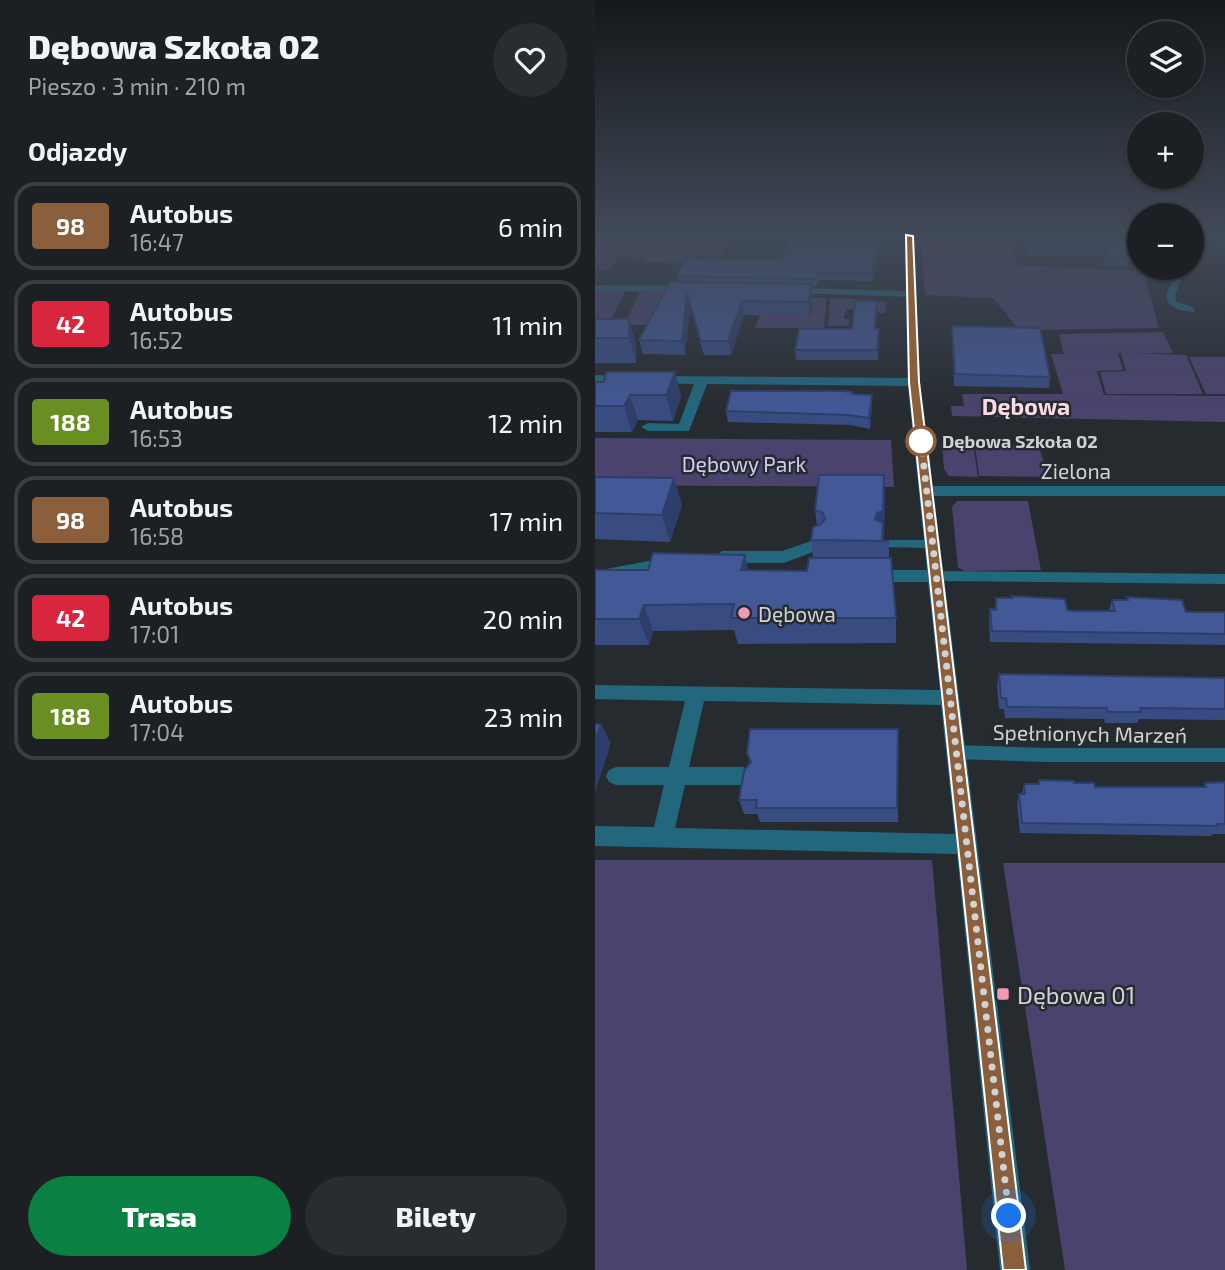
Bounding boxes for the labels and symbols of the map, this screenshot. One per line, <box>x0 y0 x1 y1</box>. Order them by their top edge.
district label: Dębowa <box>982 392 1070 420</box>
marker: Dębowa Szkoła 02 <box>906 426 936 456</box>
place label: Dębowa Szkoła 02 <box>942 430 1098 452</box>
park label: Dębowy Park <box>682 451 807 476</box>
street label: Zielona <box>1041 458 1111 483</box>
place label: Dębowa <box>758 601 836 626</box>
marker: Dębowa <box>736 605 752 621</box>
street label: Spełnionych Marzeń <box>993 719 1187 747</box>
place label: Dębowa 01 <box>1017 980 1135 1009</box>
marker: Dębowa 01 <box>995 986 1011 1002</box>
your location <box>991 1198 1026 1233</box>

